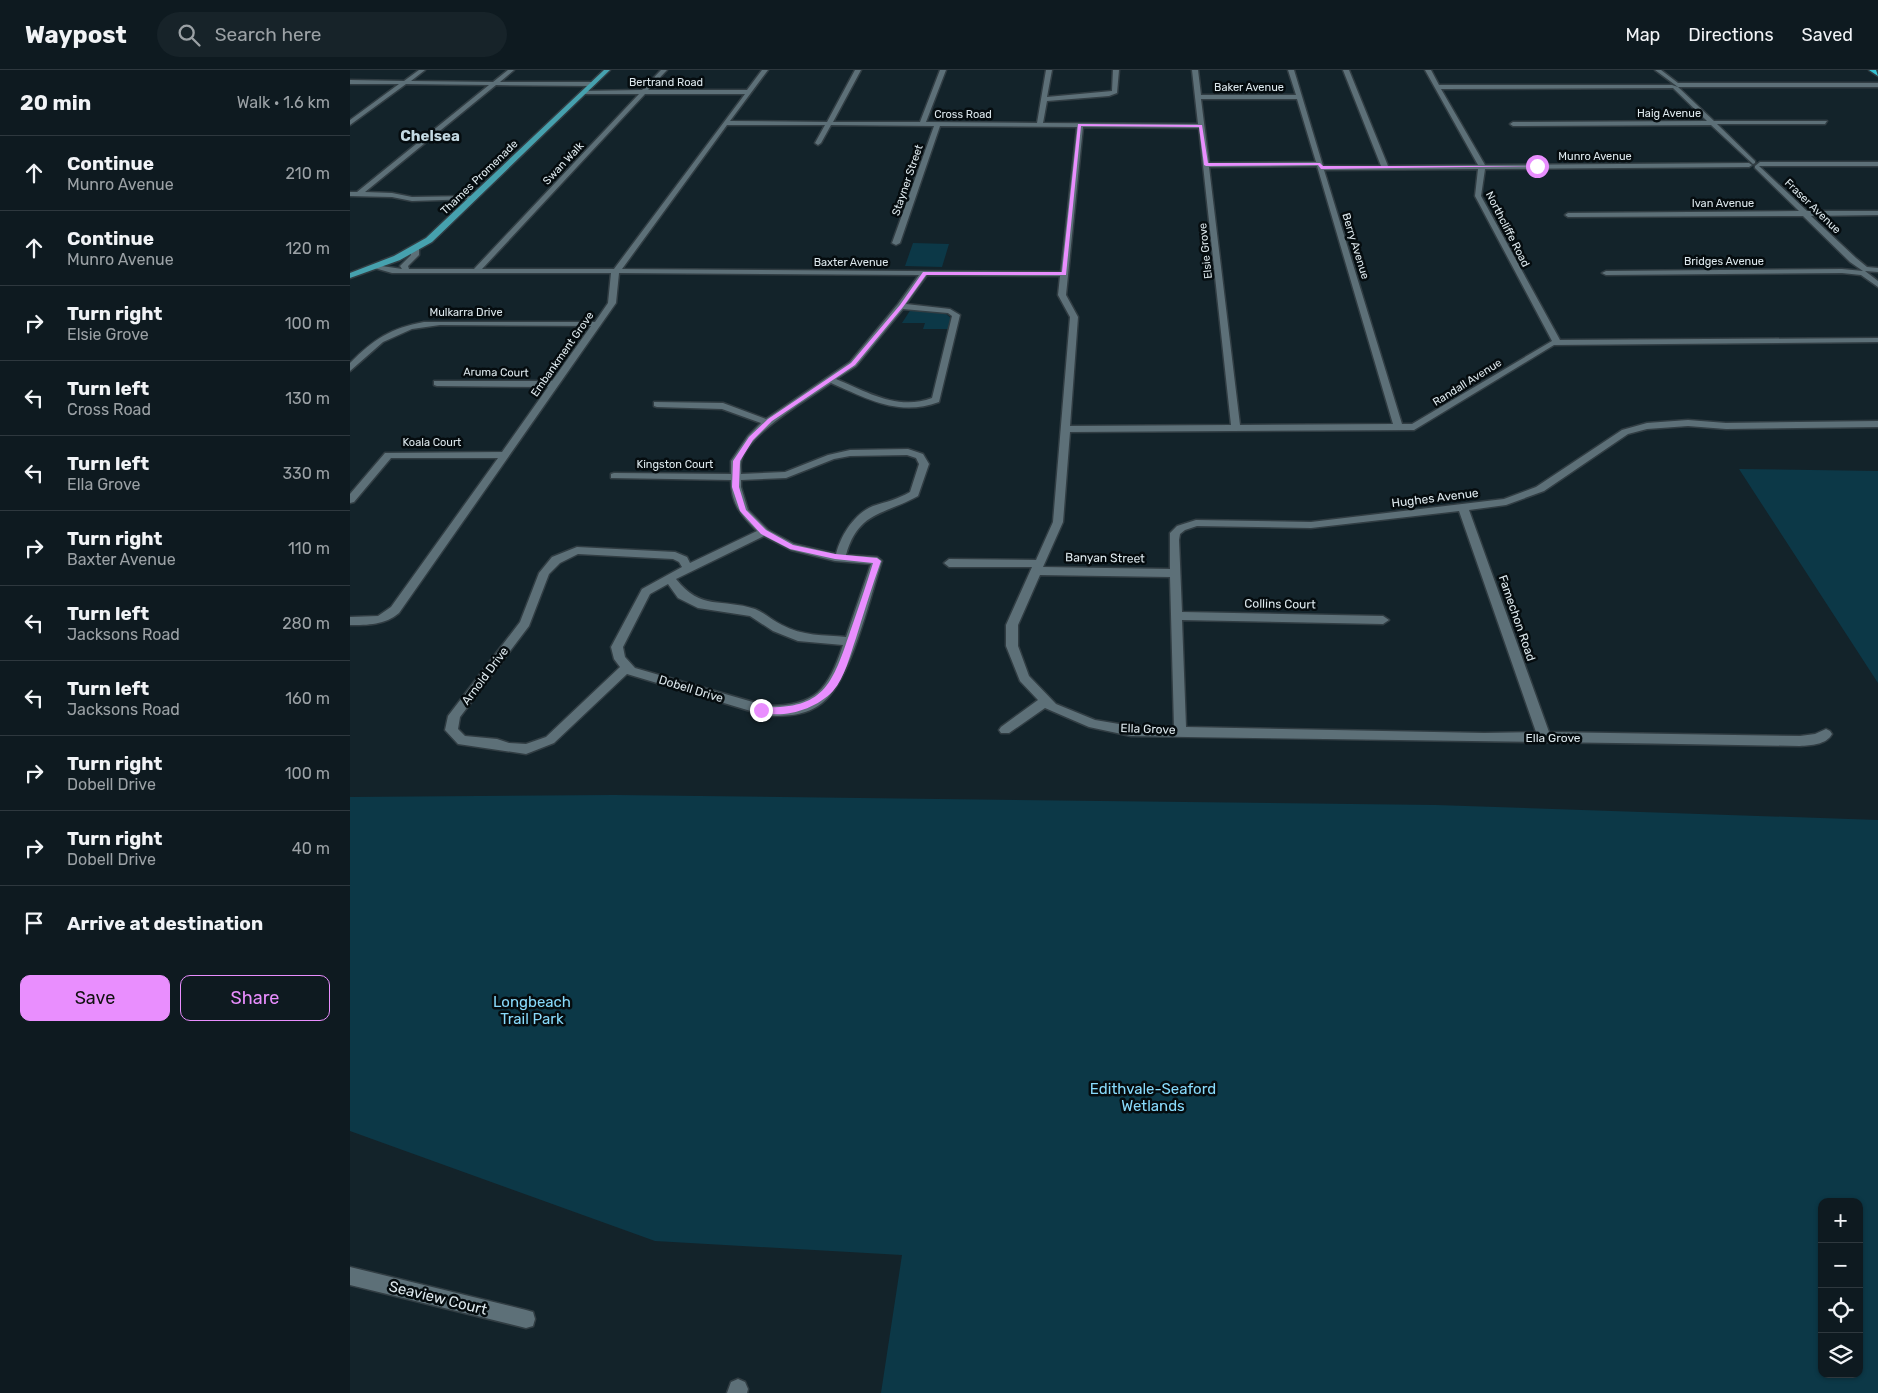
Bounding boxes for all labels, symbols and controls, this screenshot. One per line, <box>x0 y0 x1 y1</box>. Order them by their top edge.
search box <box>157 12 507 57</box>
text: Waypost <box>25 21 127 49</box>
icon: search <box>175 21 203 49</box>
text: Search here <box>215 23 321 46</box>
text: Map <box>1625 24 1660 46</box>
text: Directions <box>1688 24 1774 46</box>
text: Saved <box>1802 24 1853 46</box>
street label: Bertrand Road <box>629 76 703 89</box>
street label: Baker Avenue <box>1214 81 1284 94</box>
text: 20 min <box>20 90 91 115</box>
text: Walk · 1.6 km <box>237 93 330 112</box>
street label: Haig Avenue <box>1637 107 1701 120</box>
street label: Cross Road <box>934 108 992 121</box>
district label: Chelsea <box>400 127 460 145</box>
street label: Thames Promenade <box>438 137 521 217</box>
street label: Swan Walk <box>540 139 587 187</box>
street label: Stayner Street <box>889 142 926 217</box>
street label: Munro Avenue <box>1558 150 1632 163</box>
text: Continue <box>67 152 154 175</box>
route start <box>1526 155 1549 178</box>
icon: ahead <box>20 159 48 187</box>
text: 210 m <box>285 164 330 183</box>
text: Munro Avenue <box>67 175 174 194</box>
street label: Fraser Avenue <box>1782 176 1843 236</box>
street label: Northcliffe Road <box>1483 189 1532 269</box>
street label: Ivan Avenue <box>1692 197 1754 210</box>
street label: Berry Avenue <box>1339 211 1372 281</box>
street label: Elsie Grove <box>1196 222 1215 280</box>
text: Continue <box>67 227 154 250</box>
icon: ahead <box>20 234 48 262</box>
text: 120 m <box>285 239 330 258</box>
text: Munro Avenue <box>67 250 174 269</box>
street label: Bridges Avenue <box>1684 255 1764 268</box>
street label: Baxter Avenue <box>814 256 888 269</box>
text: Turn right <box>67 302 162 325</box>
street label: Mulkarra Drive <box>429 306 503 319</box>
icon: right <box>20 309 48 337</box>
street label: Embankment Grove <box>528 309 597 399</box>
text: 100 m <box>285 314 330 333</box>
text: Elsie Grove <box>67 325 149 344</box>
street label: Randall Avenue <box>1430 356 1504 409</box>
street label: Aruma Court <box>463 365 530 380</box>
text: Turn left <box>67 377 149 400</box>
icon: left <box>20 384 48 412</box>
text: 130 m <box>285 389 330 408</box>
text: Cross Road <box>67 400 151 419</box>
street label: Koala Court <box>403 436 462 449</box>
text: Turn left <box>67 452 149 475</box>
street label: Kingston Court <box>637 458 714 471</box>
icon: left <box>20 459 48 487</box>
text: 330 m <box>282 464 330 483</box>
text: Ella Grove <box>67 475 140 494</box>
street label: Hughes Avenue <box>1391 486 1480 510</box>
text: Turn right <box>67 527 162 550</box>
icon: right <box>20 534 48 562</box>
text: 110 m <box>288 539 330 558</box>
text: Baxter Avenue <box>67 550 176 569</box>
street label: Banyan Street <box>1065 550 1145 566</box>
street label: Famechon Road <box>1496 573 1538 663</box>
street label: Collins Court <box>1244 596 1316 612</box>
text: Turn left <box>67 602 149 625</box>
icon: left <box>20 609 48 637</box>
text: 280 m <box>282 614 330 633</box>
text: Jacksons Road <box>67 625 180 644</box>
street label: Arnold Drive <box>459 644 511 708</box>
street label: Dobell Drive <box>657 673 725 706</box>
text: Turn left <box>67 677 149 700</box>
icon: left <box>20 684 48 712</box>
text: 160 m <box>285 689 330 708</box>
route end <box>750 699 773 722</box>
text: Jacksons Road <box>67 700 180 719</box>
street label: Ella Grove <box>1120 721 1176 737</box>
street label: Ella Grove <box>1525 731 1581 745</box>
text: Turn right <box>67 752 162 775</box>
icon: right <box>20 759 48 787</box>
text: 100 m <box>285 764 330 783</box>
text: Dobell Drive <box>67 775 156 794</box>
text: Turn right <box>67 827 162 850</box>
icon: right <box>20 834 48 862</box>
text: 40 m <box>292 839 330 858</box>
text: Dobell Drive <box>67 850 156 869</box>
icon: arrive <box>20 909 48 937</box>
text: Arrive at destination <box>67 912 263 935</box>
button: Save <box>20 975 170 1021</box>
button: Share <box>180 975 330 1021</box>
park label: Longbeach Trail Park <box>493 993 571 1028</box>
park label: Edithvale-Seaford Wetlands <box>1090 1080 1216 1115</box>
map controls <box>1818 1198 1863 1378</box>
button: + <box>1818 1198 1863 1243</box>
button: − <box>1818 1243 1863 1288</box>
street label: Seaview Court <box>387 1277 489 1319</box>
button: locate <box>1818 1288 1863 1333</box>
button: layers <box>1818 1333 1863 1378</box>

